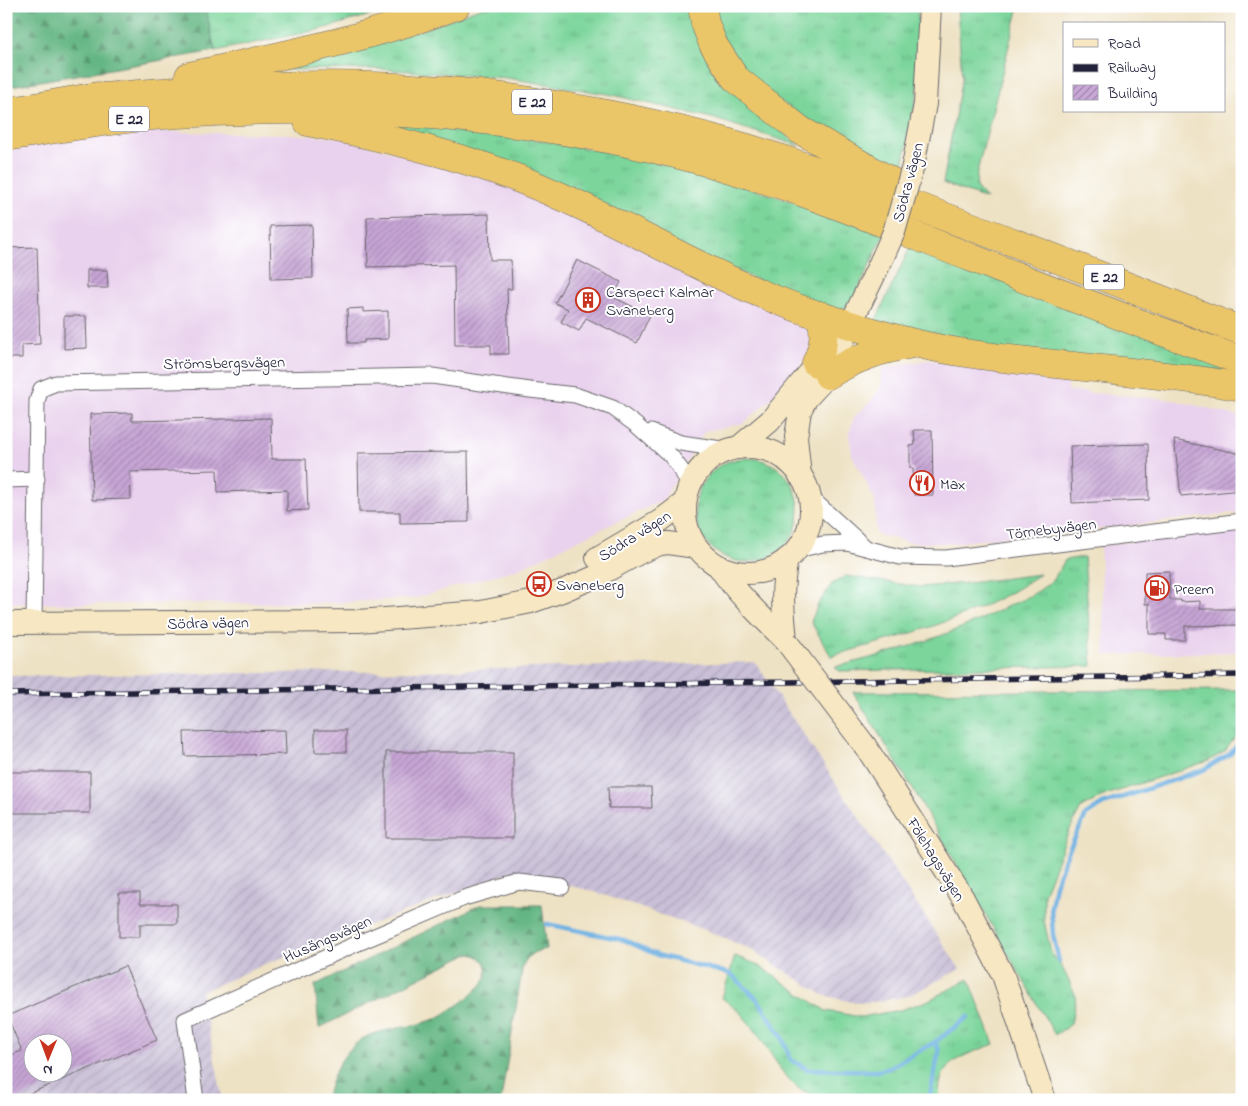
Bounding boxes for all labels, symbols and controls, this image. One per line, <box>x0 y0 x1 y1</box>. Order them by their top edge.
legend <box>1063 22 1226 112</box>
text: Road <box>1108 33 1141 55</box>
text: Railway <box>1108 57 1156 80</box>
text: Building <box>1107 83 1157 106</box>
road number: E 22 <box>512 90 552 114</box>
road number: E 22 <box>109 106 149 132</box>
street label: Södra vägen <box>887 140 931 225</box>
road number: E 22 <box>1084 264 1124 290</box>
place label: Carspect Kalmar Svaneberg <box>606 281 714 323</box>
building icon: Carspect Kalmar Svaneberg <box>575 287 601 313</box>
street label: Strömsbergsvägen <box>163 351 285 377</box>
restaurant icon: Max <box>909 470 935 496</box>
place label: Max <box>940 473 966 497</box>
street label: Södra vägen <box>594 505 676 569</box>
street label: Törnebyvägen <box>1005 513 1098 547</box>
bus stop icon: Svaneberg <box>526 571 552 597</box>
place label: Svaneberg <box>556 574 624 598</box>
fuel station icon: Preem <box>1144 575 1170 601</box>
place label: Preem <box>1174 578 1214 602</box>
street label: Södra vägen <box>167 611 249 637</box>
street label: Fölehagsvägen <box>899 813 971 907</box>
street label: Husängsvägen <box>280 910 376 970</box>
north arrow <box>22 1034 72 1084</box>
text: N <box>43 1059 53 1080</box>

